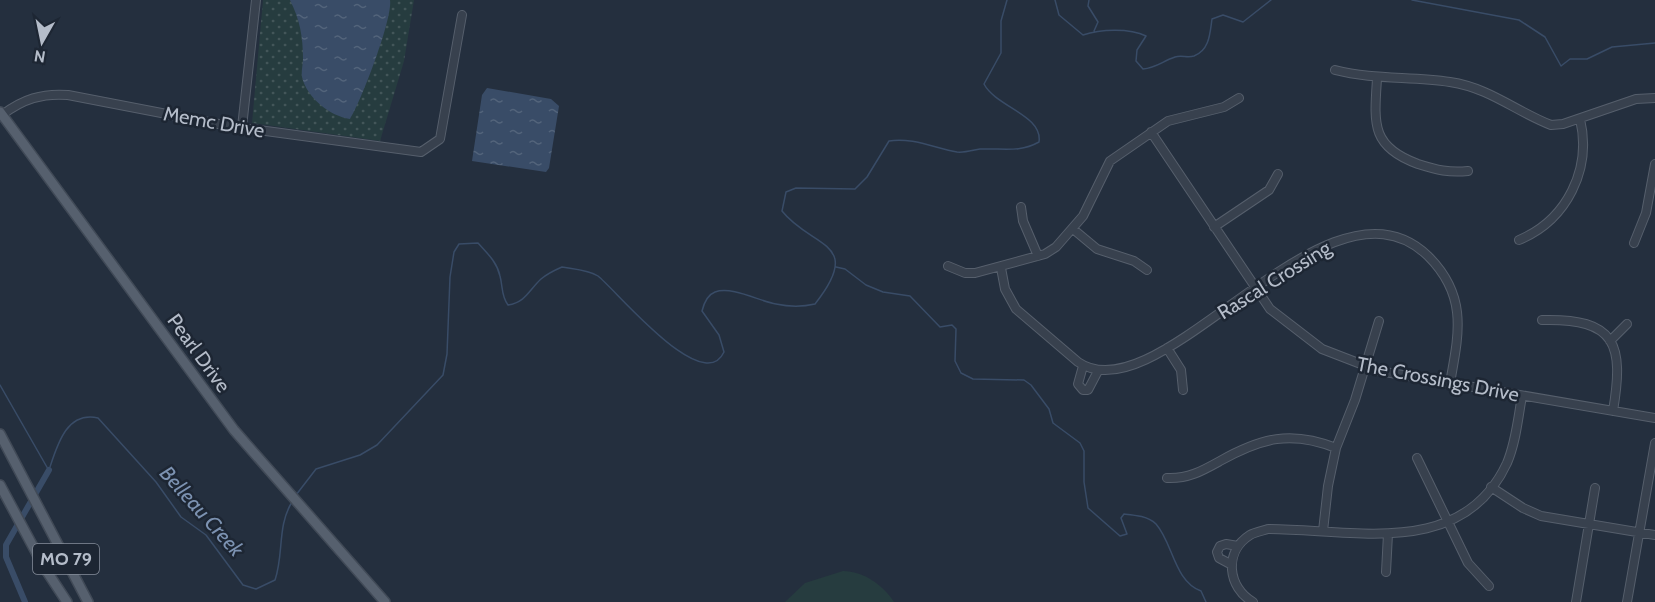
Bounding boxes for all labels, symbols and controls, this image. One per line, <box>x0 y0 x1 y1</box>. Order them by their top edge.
north arrow <box>12 12 72 72</box>
text: N <box>33 46 47 67</box>
street label: Memc Drive <box>162 101 266 143</box>
street label: Rascal Crossing <box>1213 235 1336 324</box>
street label: Pearl Drive <box>162 309 236 397</box>
street label: The Crossings Drive <box>1355 351 1521 407</box>
water label: Belleau Creek <box>155 461 250 562</box>
road number: MO 79 <box>33 544 99 574</box>

